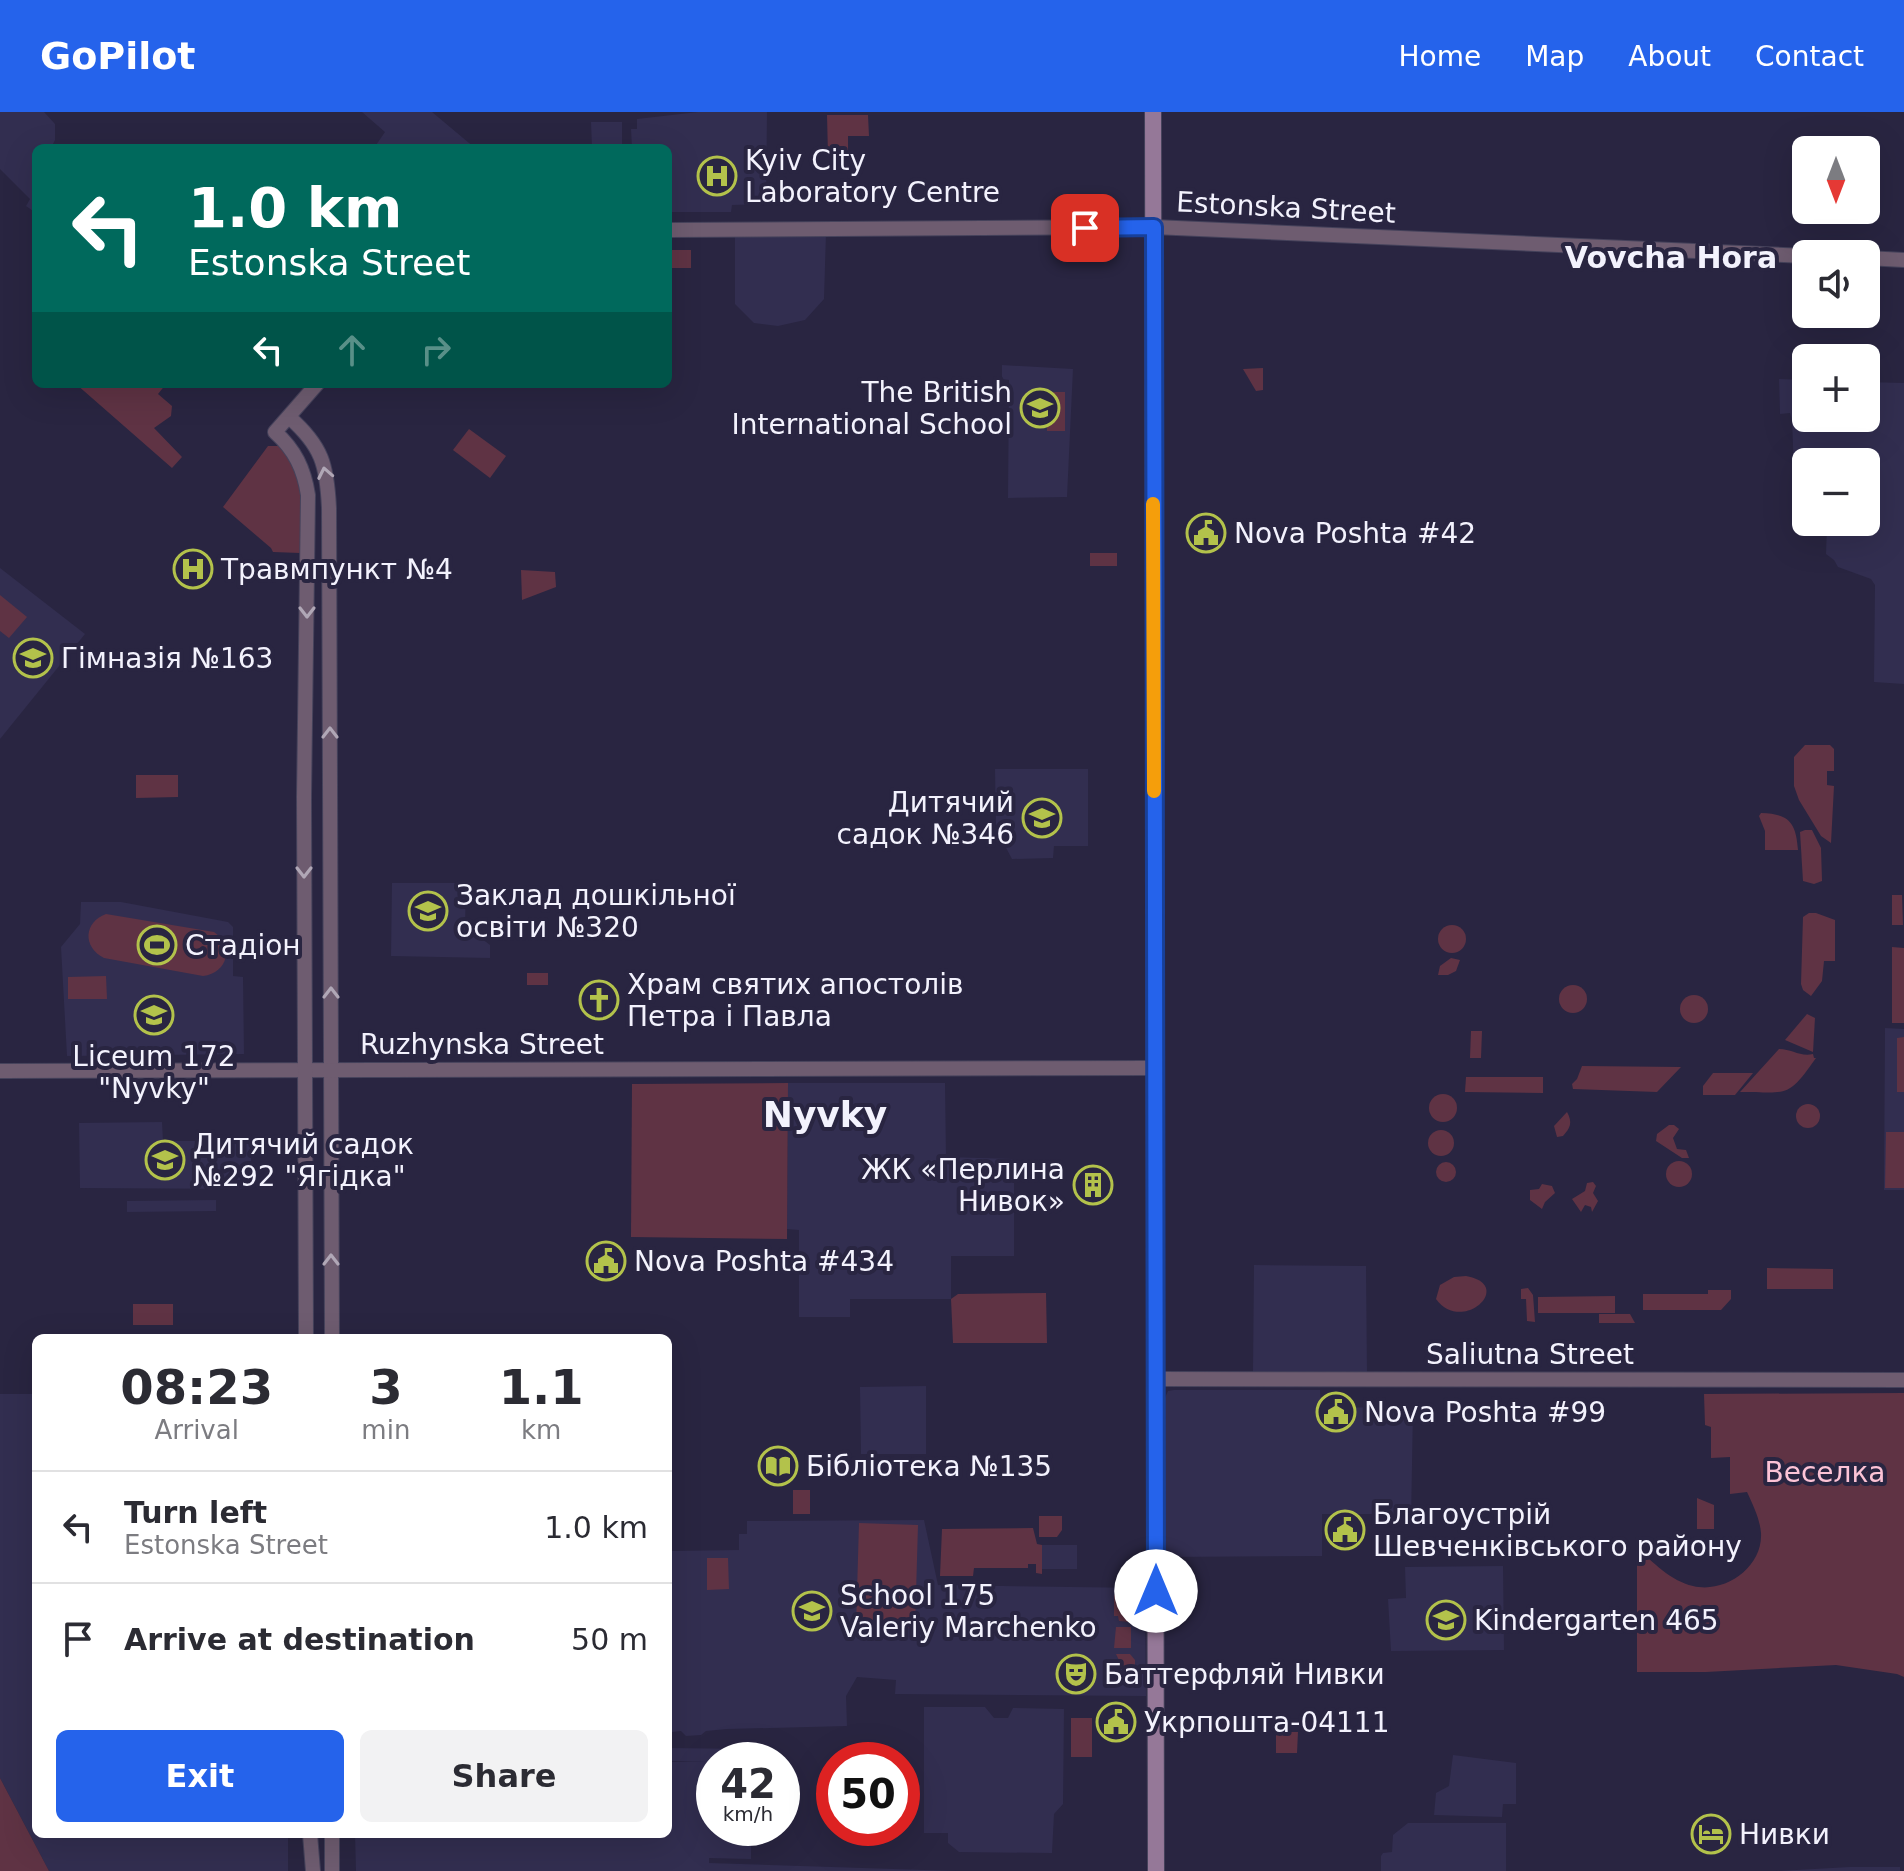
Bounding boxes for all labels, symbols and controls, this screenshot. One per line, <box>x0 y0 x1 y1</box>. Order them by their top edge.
text: GoPilot <box>40 34 195 78</box>
text: Home <box>1398 40 1481 73</box>
text: Map <box>1525 40 1584 73</box>
text: About <box>1628 40 1711 73</box>
text: Contact <box>1755 40 1864 73</box>
north arrow <box>1792 136 1880 224</box>
map controls <box>1792 136 1880 536</box>
place label: Kyiv City Laboratory Centre <box>745 144 1000 209</box>
hospital icon: Kyiv City Laboratory Centre <box>696 155 738 197</box>
text: 1.0 km <box>188 175 402 240</box>
icon: left <box>56 176 160 280</box>
street label: Estonska Street <box>1175 185 1396 230</box>
pin <box>1051 194 1119 262</box>
icon: arrive <box>1063 206 1107 250</box>
district label: Vovcha Hora <box>1565 240 1777 275</box>
button: sound <box>1792 240 1880 328</box>
text: Estonska Street <box>188 242 470 283</box>
icon: left <box>246 328 290 372</box>
icon: ahead <box>330 328 374 372</box>
icon: right <box>414 328 458 372</box>
button: + <box>1792 344 1880 432</box>
place label: The British International School <box>731 376 1012 441</box>
school or university icon: The British International School <box>1019 387 1061 429</box>
button: − <box>1792 448 1880 536</box>
one-way arrow <box>318 466 335 480</box>
public building icon: Nova Poshta #42 <box>1185 512 1227 554</box>
place label: Nova Poshta #42 <box>1234 517 1476 550</box>
hospital icon: Травмпункт №4 <box>172 548 214 590</box>
place label: Травмпункт №4 <box>220 553 453 586</box>
one-way arrow <box>298 606 315 619</box>
school or university icon: Гімназія №163 <box>12 637 54 679</box>
place label: Гімназія №163 <box>61 642 273 675</box>
one-way arrow <box>321 726 339 739</box>
place label: Дитячий садок №346 <box>837 786 1014 851</box>
school or university icon: Дитячий садок №346 <box>1021 797 1063 839</box>
one-way arrow <box>295 866 313 879</box>
place label: Заклад дошкільної освіти №320 <box>456 879 736 944</box>
school or university icon: Заклад дошкільної освіти №320 <box>407 890 449 932</box>
sports icon: Стадіон <box>136 924 178 966</box>
place label: Стадіон <box>185 929 301 962</box>
place label: Храм святих апостолів Петра і Павла <box>627 968 963 1033</box>
church icon: Храм святих апостолів Петра і Павла <box>578 979 620 1021</box>
one-way arrow <box>322 986 339 999</box>
school or university icon: Liceum 172 "Nyvky" <box>133 994 175 1036</box>
street label: Ruzhynska Street <box>360 1028 604 1061</box>
place label: Liceum 172 "Nyvky" <box>72 1040 236 1105</box>
district label: Nyvky <box>763 1094 887 1135</box>
place label: Дитячий садок №292 "Ягідка" <box>193 1128 414 1193</box>
school or university icon: Дитячий садок №292 "Ягідка" <box>144 1139 186 1181</box>
place label: ЖК «Перлина Нивок» <box>861 1153 1065 1218</box>
building icon: ЖК «Перлина Нивок» <box>1072 1164 1114 1206</box>
public building icon: Nova Poshta #434 <box>585 1240 627 1282</box>
place label: Nova Poshta #434 <box>634 1245 894 1278</box>
one-way arrow <box>322 1253 340 1266</box>
street label: Saliutna Street <box>1426 1338 1634 1371</box>
text: 08:23 <box>120 1359 273 1415</box>
text: 3 <box>369 1359 403 1415</box>
text: 1.1 <box>499 1359 584 1415</box>
public building icon: Nova Poshta #99 <box>1315 1391 1357 1433</box>
place label: Nova Poshta #99 <box>1364 1396 1606 1429</box>
text: Arrival <box>154 1415 239 1445</box>
text: min <box>361 1415 410 1445</box>
text: km <box>521 1415 561 1445</box>
library icon: Бібліотека №135 <box>757 1445 799 1487</box>
place label: Бібліотека №135 <box>806 1450 1052 1483</box>
park label: Веселка <box>1764 1456 1886 1489</box>
text: Turn left <box>124 1495 267 1530</box>
place label: Благоустрій Шевченківського району <box>1373 1498 1742 1563</box>
icon: left <box>56 1505 100 1549</box>
public building icon: Благоустрій Шевченківського району <box>1324 1509 1366 1551</box>
text: 1.0 km <box>544 1510 648 1545</box>
text: Estonska Street <box>124 1530 328 1560</box>
position arrow <box>1114 1549 1198 1633</box>
place label: School 175 Valeriy Marchenko <box>840 1579 1097 1644</box>
school or university icon: School 175 Valeriy Marchenko <box>791 1590 833 1632</box>
school or university icon: Kindergarten 465 <box>1425 1599 1467 1641</box>
place label: Kindergarten 465 <box>1474 1604 1719 1637</box>
icon: arrive <box>56 1617 100 1661</box>
text: Arrive at destination <box>124 1622 475 1657</box>
text: 50 m <box>571 1622 648 1657</box>
theatre icon: Баттерфляй Нивки <box>1055 1653 1097 1695</box>
place label: Баттерфляй Нивки <box>1104 1658 1385 1691</box>
public building icon: Укрпошта-04111 <box>1095 1701 1137 1743</box>
place label: Укрпошта-04111 <box>1144 1706 1389 1739</box>
button: Exit <box>56 1730 344 1822</box>
button: Share <box>360 1730 648 1822</box>
speed limit sign: 50 <box>816 1742 920 1846</box>
text: 42 <box>720 1761 776 1807</box>
text: km/h <box>723 1802 773 1826</box>
hotel icon: Нивки <box>1690 1813 1732 1855</box>
place label: Нивки <box>1739 1818 1830 1851</box>

